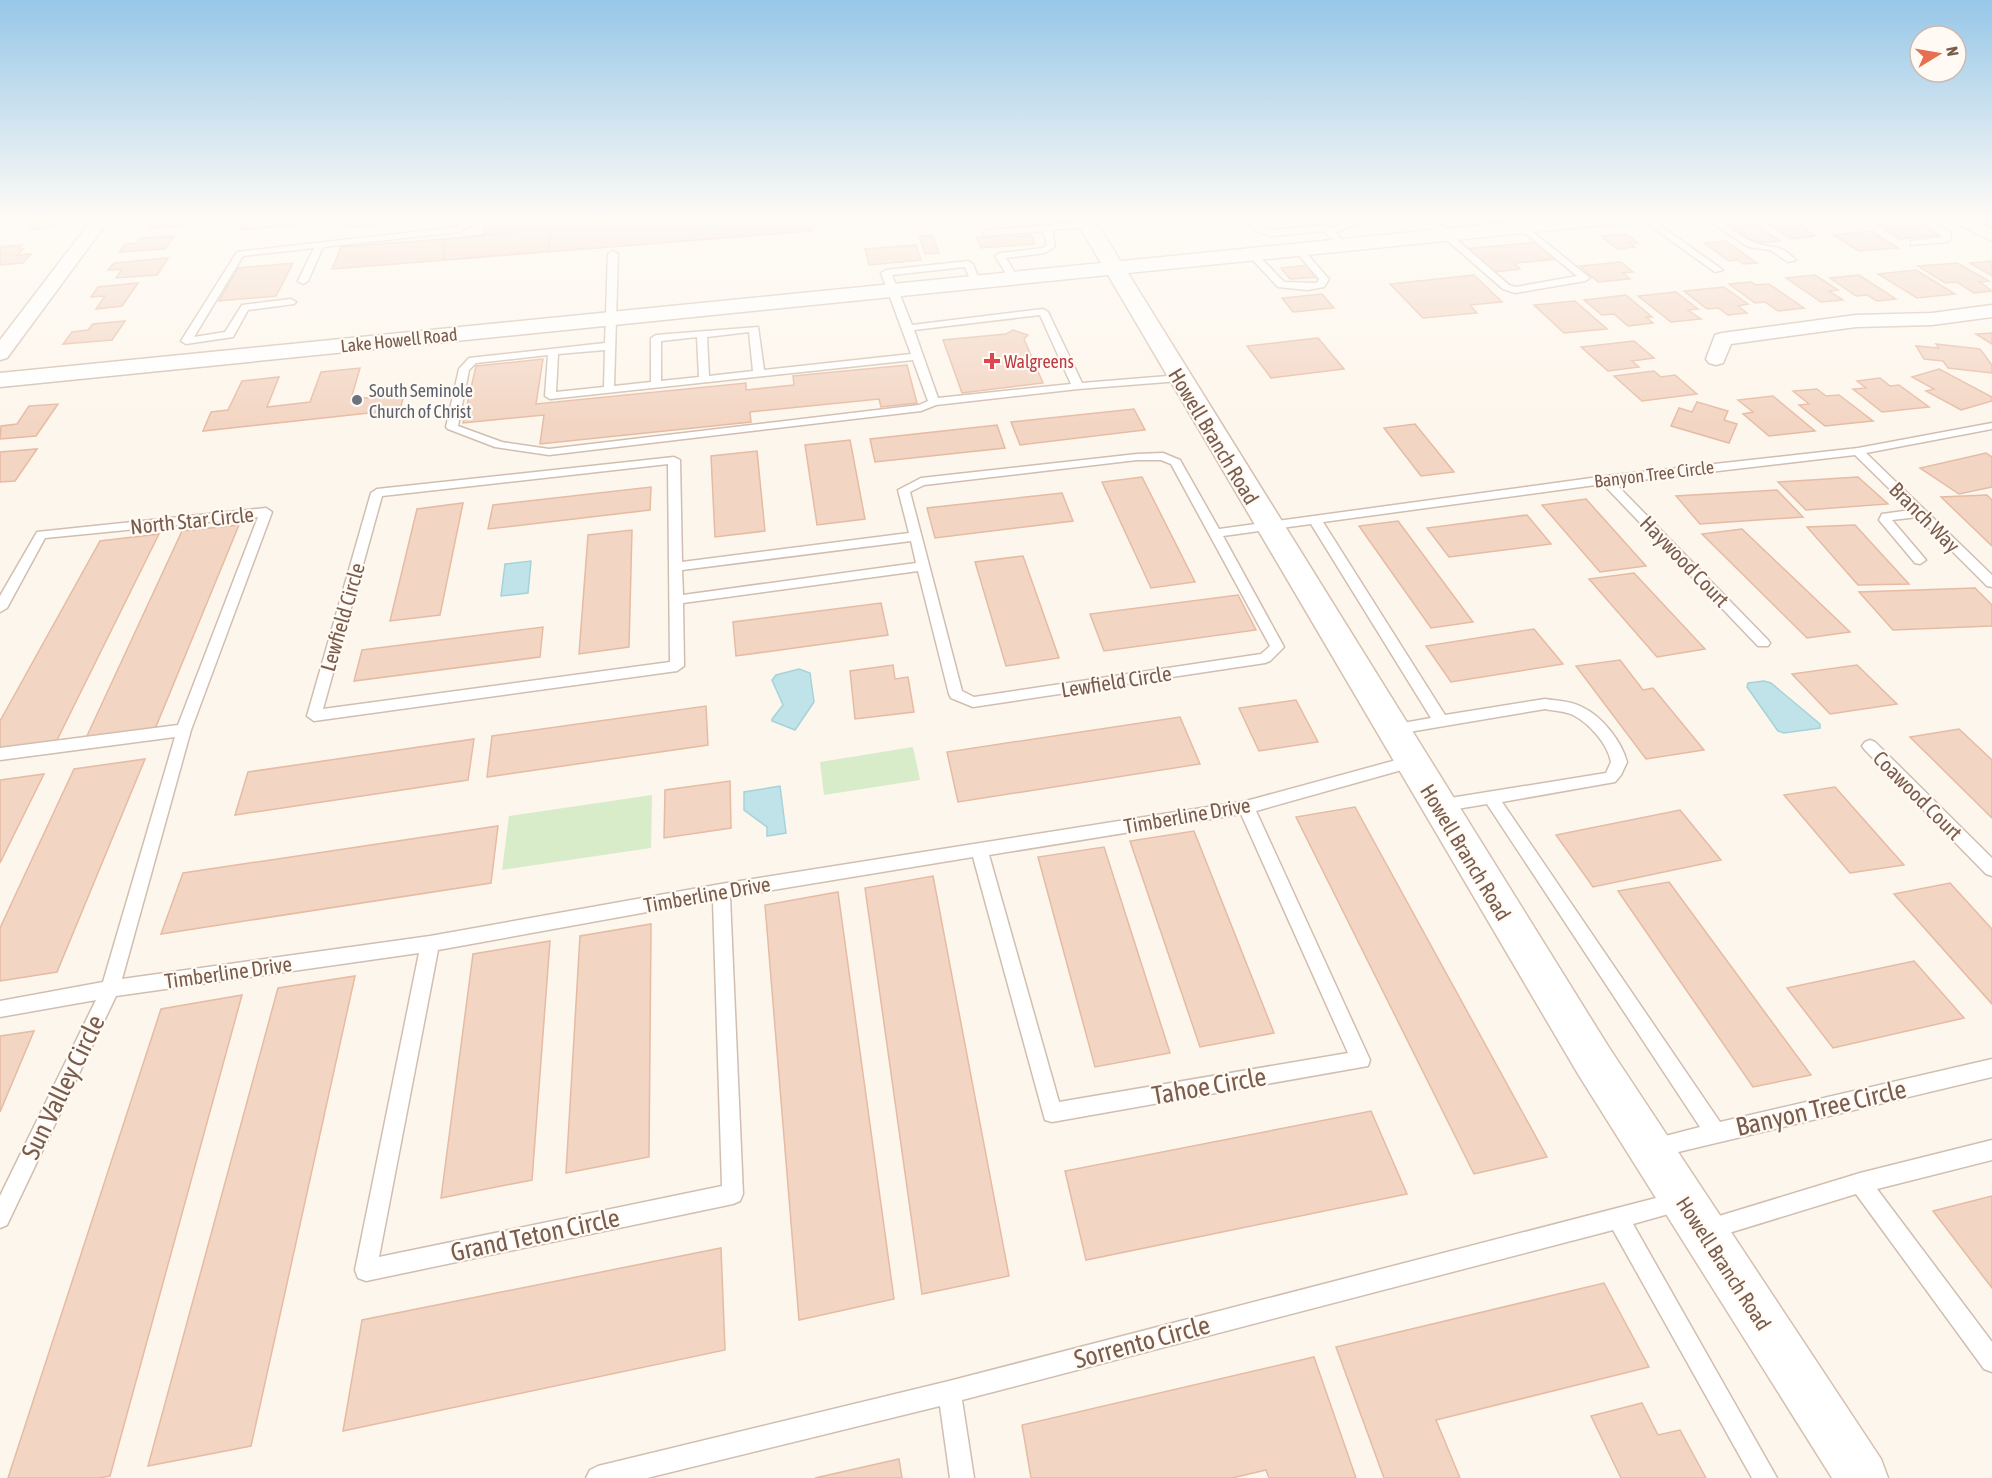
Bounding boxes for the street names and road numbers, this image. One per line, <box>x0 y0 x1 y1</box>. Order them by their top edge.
street label: Lake Howell Road <box>340 323 458 357</box>
street label: Howell Branch Road <box>1164 364 1264 508</box>
street label: Banyon Tree Circle <box>1593 456 1715 492</box>
street label: Branch Way <box>1885 477 1965 557</box>
street label: North Star Circle <box>129 502 255 538</box>
street label: Haywood Court <box>1636 511 1734 611</box>
street label: Lewfield Circle <box>315 560 369 674</box>
street label: Lewfield Circle <box>1059 660 1173 702</box>
street label: Coawood Court <box>1869 746 1967 844</box>
street label: Howell Branch Road <box>1416 780 1516 924</box>
street label: Timberline Drive <box>1122 792 1252 838</box>
street label: Timberline Drive <box>642 871 772 917</box>
street label: Timberline Drive <box>163 951 293 993</box>
street label: Sun Valley Circle <box>15 1010 111 1164</box>
street label: Tahoe Circle <box>1150 1061 1268 1111</box>
street label: Banyon Tree Circle <box>1733 1074 1909 1142</box>
street label: Howell Branch Road <box>1672 1192 1776 1334</box>
street label: Grand Teton Circle <box>448 1202 622 1268</box>
street label: Sorrento Circle <box>1071 1309 1213 1375</box>

